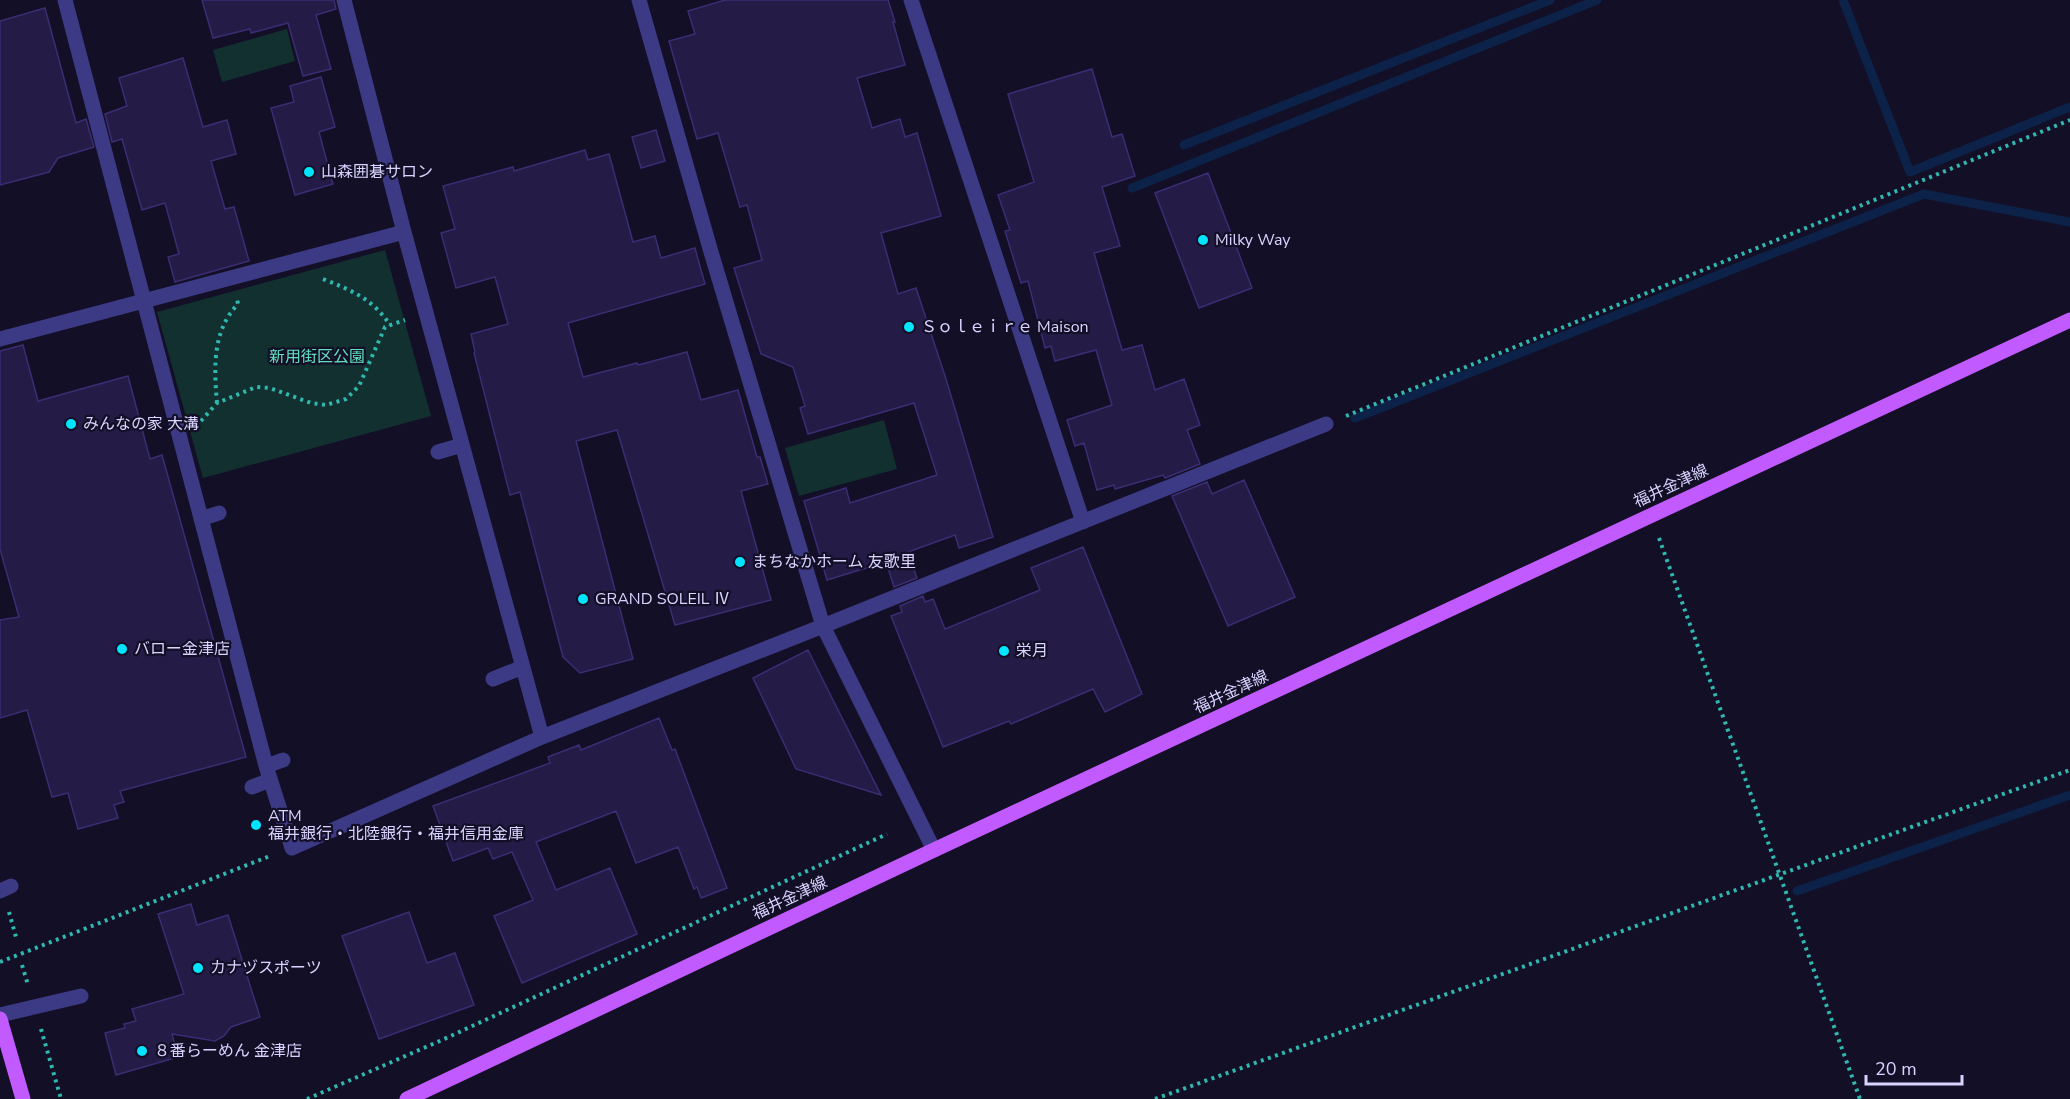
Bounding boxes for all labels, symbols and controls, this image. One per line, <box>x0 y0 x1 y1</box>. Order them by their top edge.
place label: 山森囲碁サロン <box>321 161 433 183</box>
marker: 山森囲碁サロン <box>302 165 316 179</box>
place label: Milky Way <box>1215 229 1291 251</box>
marker: Milky Way <box>1196 233 1210 247</box>
place label: Ｓｏｌｅｉｒｅ Maison <box>921 316 1089 338</box>
marker: Ｓｏｌｅｉｒｅ Maison <box>902 320 916 334</box>
park label: 新用街区公園 <box>269 346 365 368</box>
place label: みんなの家 大溝 <box>83 413 199 435</box>
marker: みんなの家 大溝 <box>64 417 78 431</box>
street label: 福井金津線 <box>1630 459 1712 513</box>
place label: まちなかホーム 友歌里 <box>752 551 916 573</box>
marker: まちなかホーム 友歌里 <box>733 555 747 569</box>
place label: GRAND SOLEIL Ⅳ <box>595 588 730 610</box>
marker: GRAND SOLEIL Ⅳ <box>576 592 590 606</box>
place label: バロー金津店 <box>134 638 230 660</box>
place label: 栄月 <box>1016 640 1048 662</box>
marker: バロー金津店 <box>115 642 129 656</box>
marker: 栄月 <box>997 644 1011 658</box>
street label: 福井金津線 <box>1190 665 1272 719</box>
place label: ATM 福井銀行・北陸銀行・福井信用金庫 <box>268 805 524 845</box>
marker: ATM 福井銀行・北陸銀行・福井信用金庫 <box>249 818 263 832</box>
street label: 福井金津線 <box>749 871 831 925</box>
place label: カナヅスポーツ <box>210 957 322 979</box>
marker: カナヅスポーツ <box>191 961 205 975</box>
place label: ８番らーめん 金津店 <box>154 1040 302 1062</box>
marker: ８番らーめん 金津店 <box>135 1044 149 1058</box>
scale bar <box>1866 1048 1962 1086</box>
text: 20 m <box>1875 1057 1917 1081</box>

